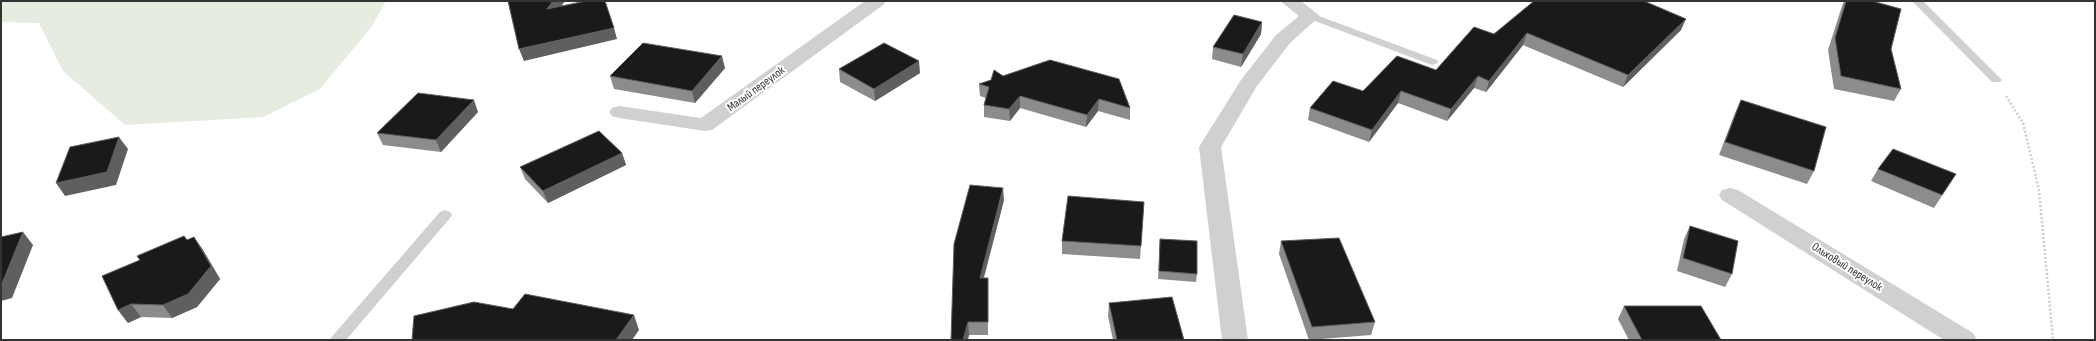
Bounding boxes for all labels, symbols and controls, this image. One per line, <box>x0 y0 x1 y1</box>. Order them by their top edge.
street label: Малый переулок <box>724 63 788 115</box>
street label: Ольховый переулок <box>1809 239 1886 295</box>

